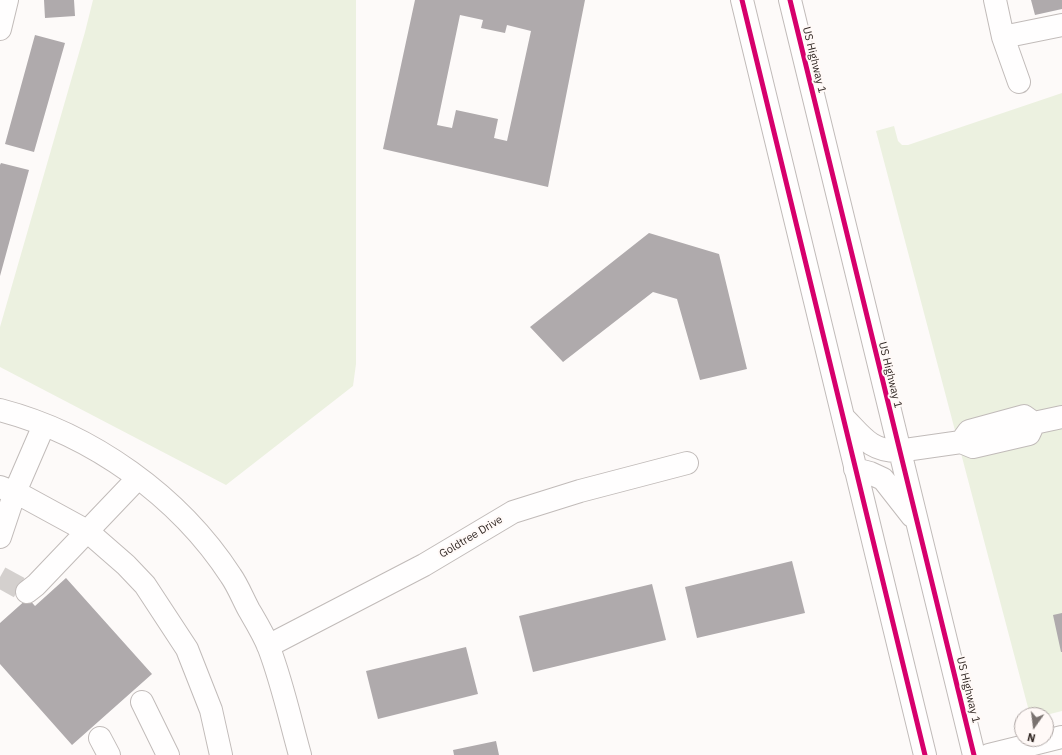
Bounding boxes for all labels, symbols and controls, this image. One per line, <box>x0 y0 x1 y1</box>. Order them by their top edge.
street label: US Highway 1 <box>799 25 829 95</box>
street label: US Highway 1 <box>875 340 905 410</box>
street label: Goldtree Drive <box>437 513 505 561</box>
street label: US Highway 1 <box>953 655 983 725</box>
north arrow <box>1014 707 1054 747</box>
text: N <box>1026 730 1037 745</box>

